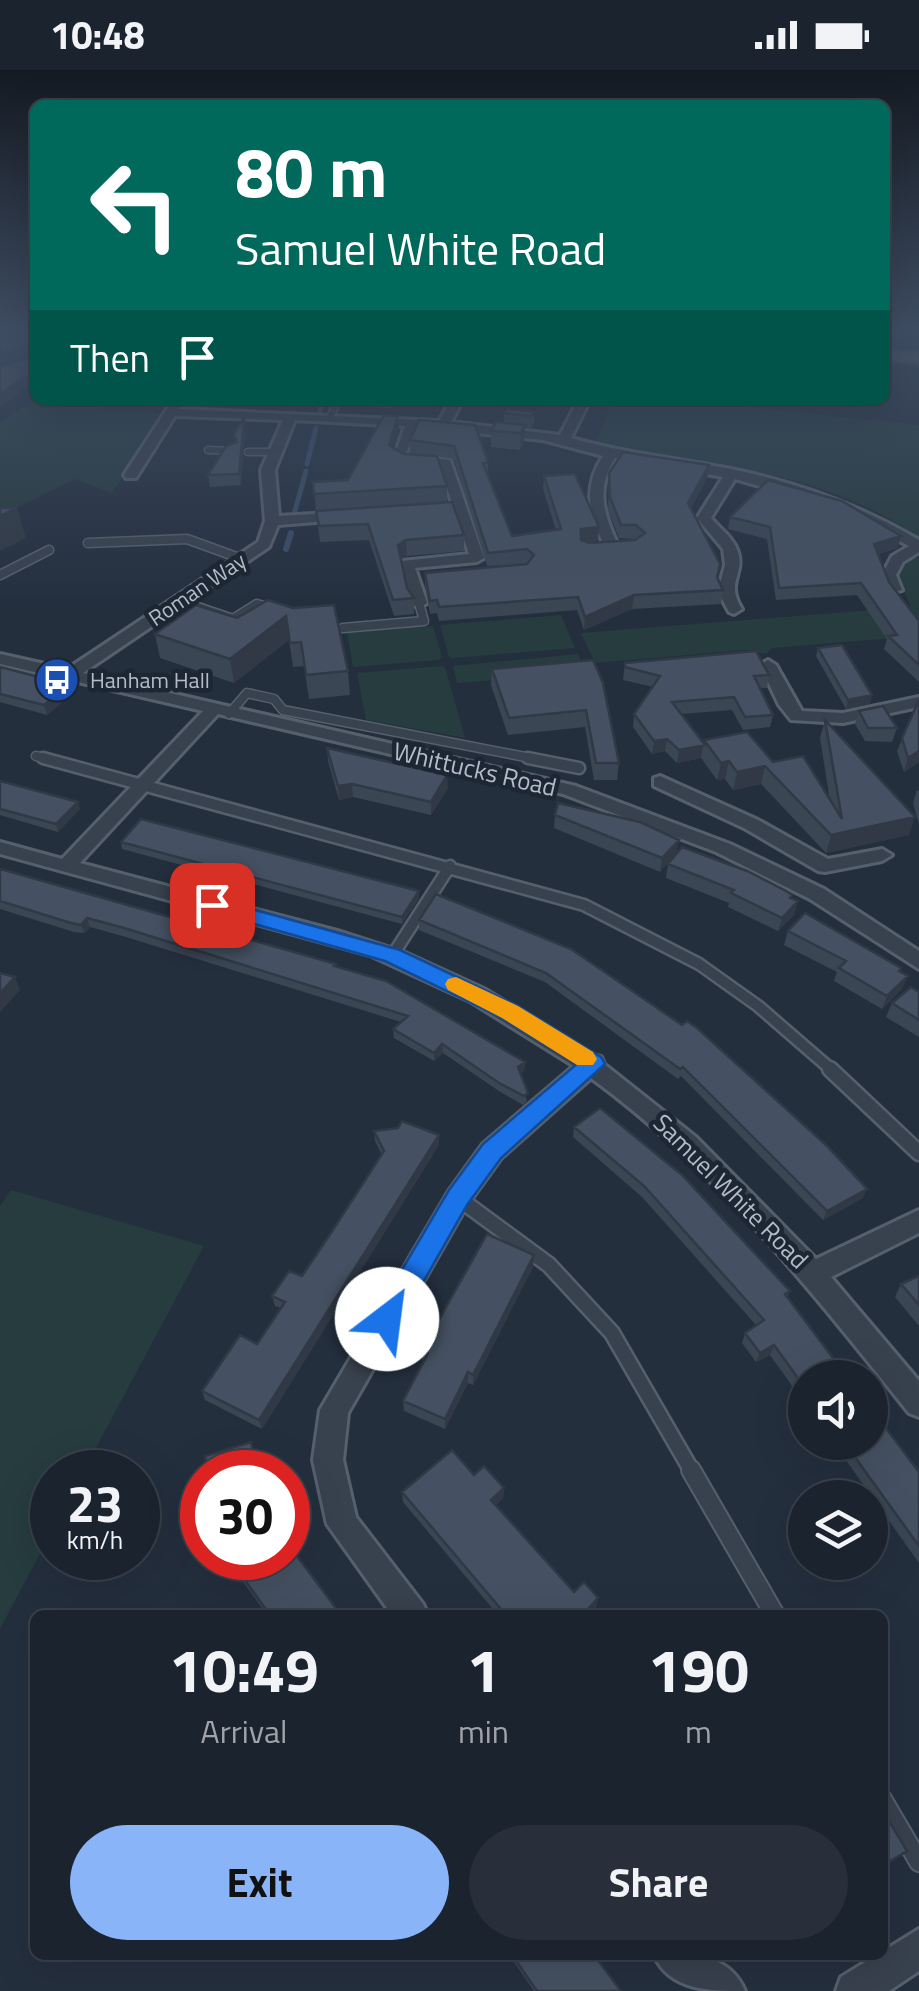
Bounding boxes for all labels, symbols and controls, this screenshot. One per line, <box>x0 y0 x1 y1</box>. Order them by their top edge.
text: 10:48 <box>50 6 145 64</box>
text: 80 m <box>235 118 388 224</box>
icon: left <box>70 140 200 270</box>
text: Samuel White Road <box>235 214 606 282</box>
text: Then <box>70 329 150 387</box>
icon: arrive <box>170 330 225 385</box>
street label: Roman Way <box>141 543 253 634</box>
bus stop icon: Hanham Hall <box>34 657 80 703</box>
place label: Hanham Hall <box>90 663 210 697</box>
street label: Whittucks Road <box>390 732 560 806</box>
pin <box>170 863 255 948</box>
icon: arrive <box>185 878 240 933</box>
street label: Samuel White Road <box>645 1105 817 1277</box>
position arrow <box>335 1267 439 1371</box>
map controls <box>788 1360 888 1580</box>
button: sound <box>788 1360 888 1460</box>
speed limit sign: 30 <box>180 1450 310 1580</box>
text: 23 <box>67 1465 123 1541</box>
button: layers <box>788 1480 888 1580</box>
text: km/h <box>67 1521 123 1559</box>
text: 10:49 <box>169 1624 319 1715</box>
text: 1 <box>467 1624 500 1715</box>
text: 190 <box>648 1624 749 1715</box>
text: Arrival <box>201 1707 287 1755</box>
text: min <box>458 1707 509 1755</box>
text: m <box>685 1707 712 1755</box>
button: Exit <box>70 1825 449 1940</box>
button: Share <box>469 1825 848 1940</box>

